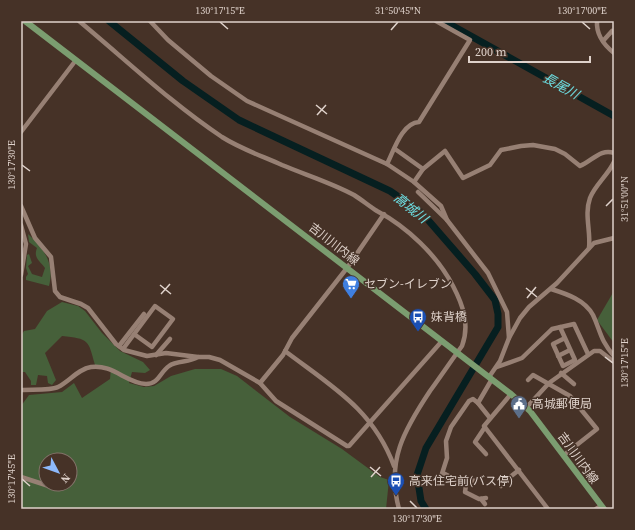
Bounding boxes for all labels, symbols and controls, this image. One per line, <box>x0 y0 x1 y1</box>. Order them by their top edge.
text: 130°17'15"E <box>195 4 245 17</box>
text: 31°50'45"N <box>375 4 421 17</box>
text: 130°17'00"E <box>557 4 607 17</box>
scale bar <box>469 38 590 64</box>
text: 200 m <box>475 44 507 60</box>
water label: 長尾川 <box>540 69 584 104</box>
text: 130°17'30"E <box>5 140 18 190</box>
text: 31°51'00"N <box>618 176 631 222</box>
water label: 高城川 <box>390 189 433 228</box>
street label: 吉川川内線 <box>305 219 363 269</box>
supermarket icon: セブン-イレブン <box>341 274 361 299</box>
place label: セブン-イレブン <box>364 276 452 292</box>
bus stop icon: 妹背橋 <box>408 307 428 332</box>
place label: 妹背橋 <box>431 309 467 325</box>
text: 130°17'15"E <box>618 338 631 388</box>
public building icon: 高城郵便局 <box>509 394 529 419</box>
place label: 高城郵便局 <box>532 396 592 412</box>
street label: 吉川川内線 <box>554 429 602 487</box>
north arrow <box>38 452 78 492</box>
text: 130°17'45"E <box>5 454 18 504</box>
text: N <box>57 470 73 486</box>
bus stop icon: 高来住宅前(バス停) <box>386 471 406 496</box>
place label: 高来住宅前(バス停) <box>409 473 513 489</box>
text: 130°17'30"E <box>392 512 442 525</box>

